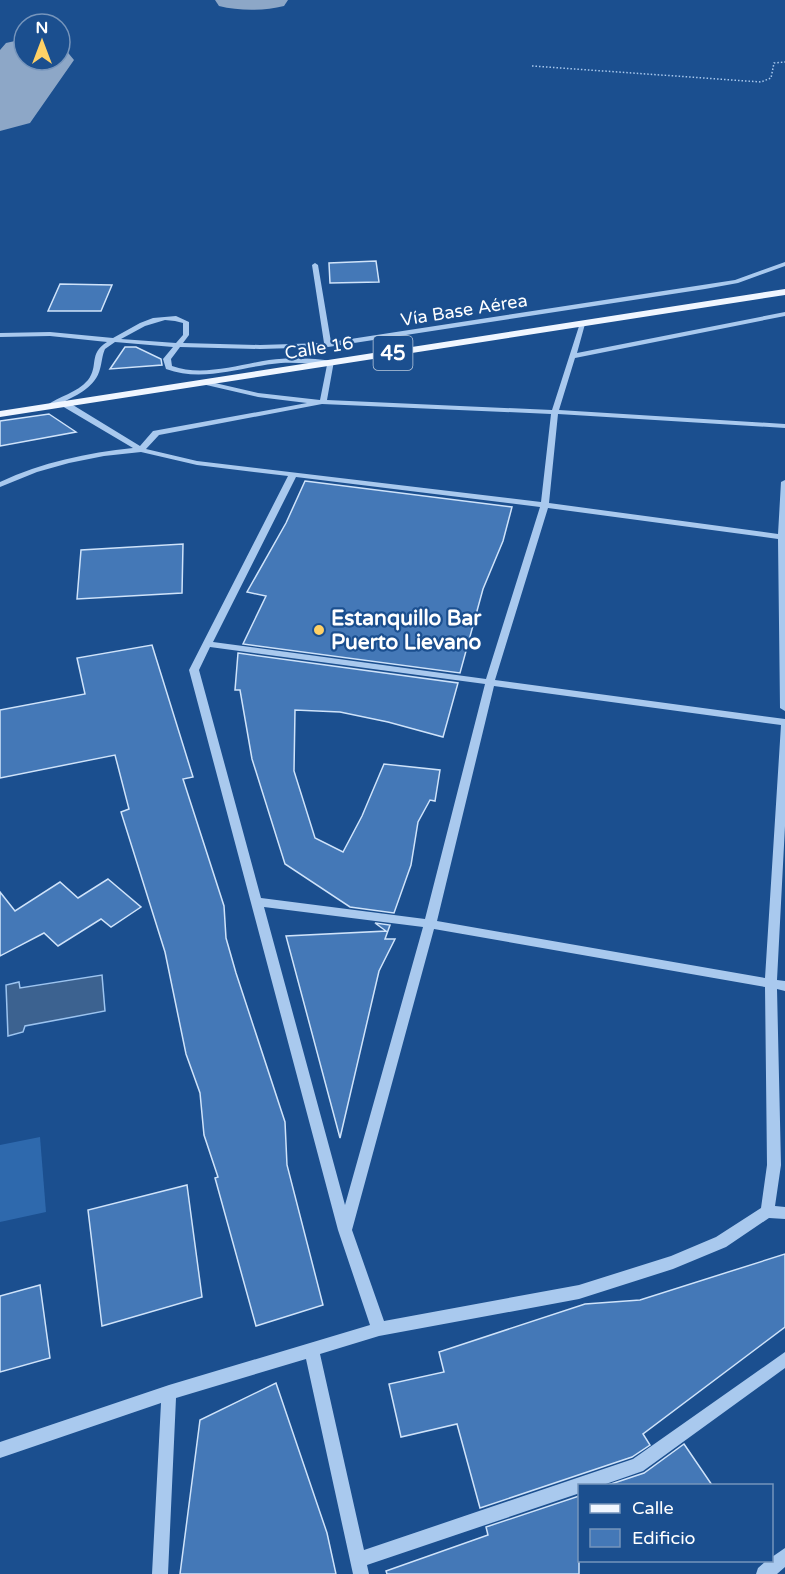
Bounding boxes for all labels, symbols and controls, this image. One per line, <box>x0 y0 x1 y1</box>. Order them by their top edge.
north arrow <box>12 12 72 72</box>
text: N <box>36 18 48 38</box>
street label: Vía Base Aérea <box>399 289 529 331</box>
street label: Calle 16 <box>283 332 355 364</box>
road number: 45 <box>374 336 412 370</box>
place label: Estanquillo Bar Puerto Lievano <box>331 606 482 655</box>
marker: Estanquillo Bar Puerto Lievano <box>312 623 326 637</box>
legend <box>578 1484 773 1562</box>
text: Calle <box>632 1497 674 1519</box>
text: Edificio <box>632 1527 696 1549</box>

